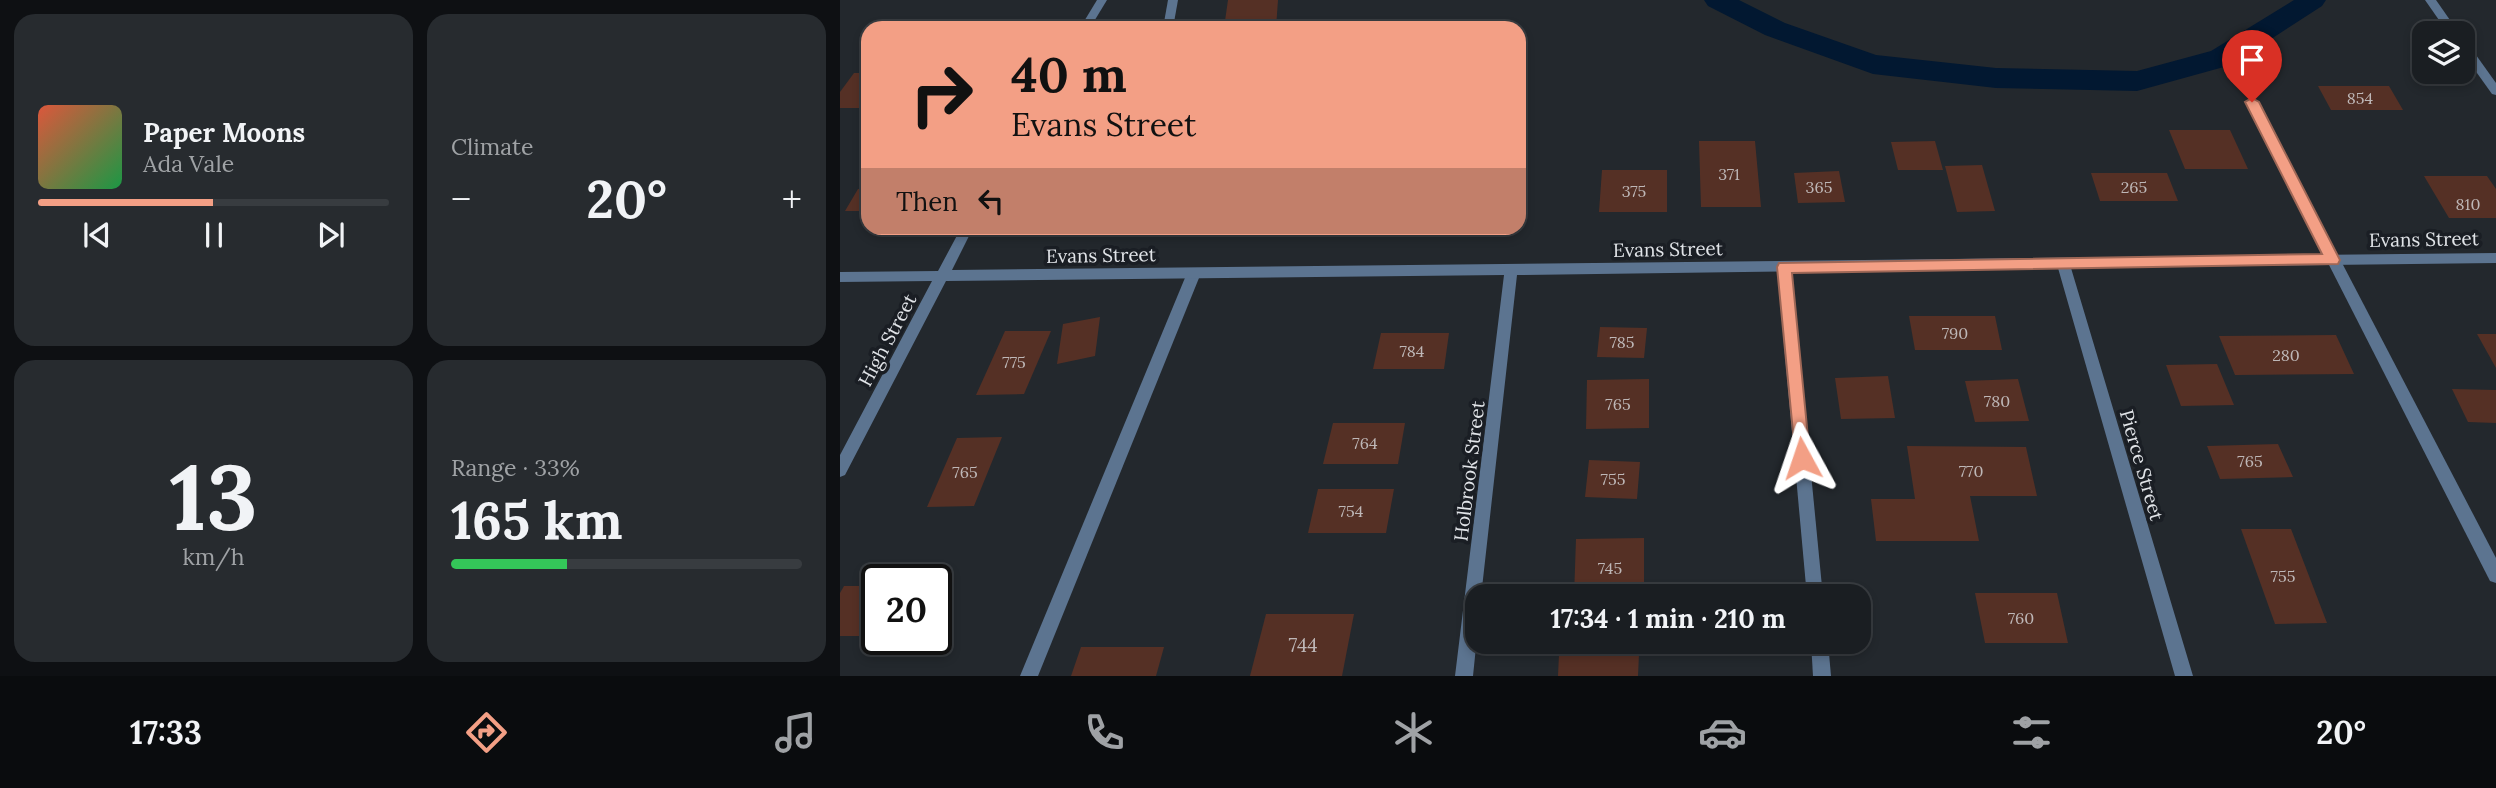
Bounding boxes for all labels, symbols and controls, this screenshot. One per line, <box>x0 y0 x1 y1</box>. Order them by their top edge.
map controls <box>2412 21 2475 84</box>
button: layers <box>2412 21 2475 84</box>
pin <box>2222 30 2282 102</box>
icon: arrive <box>2233 41 2271 79</box>
text: 40 m <box>1011 43 1127 105</box>
icon: right <box>896 49 987 140</box>
house number: 854 <box>2347 88 2374 108</box>
text: Evans Street <box>1011 104 1196 145</box>
text: Paper Moons <box>143 116 305 149</box>
text: Climate <box>451 132 533 161</box>
text: Ada Vale <box>143 149 234 178</box>
house number: 371 <box>1718 164 1740 184</box>
text: 20° <box>586 166 667 232</box>
text: − <box>451 175 471 223</box>
text: + <box>782 175 802 223</box>
house number: 365 <box>1806 177 1832 197</box>
house number: 265 <box>2121 177 2147 197</box>
house number: 375 <box>1622 181 1646 201</box>
icon: left <box>972 182 1010 220</box>
text: Then <box>896 185 958 218</box>
house number: 810 <box>2456 194 2480 214</box>
icon: previous <box>78 216 116 254</box>
icon: pause <box>195 216 233 254</box>
icon: next <box>312 216 350 254</box>
street label: Evans Street <box>2369 226 2480 252</box>
street label: Evans Street <box>1613 236 1724 262</box>
street label: Evans Street <box>1046 242 1157 268</box>
street label: High Street <box>853 289 922 390</box>
house number: 790 <box>1942 323 1968 343</box>
house number: 785 <box>1609 332 1635 352</box>
house number: 784 <box>1399 341 1425 361</box>
house number: 280 <box>2272 345 2300 365</box>
house number: 775 <box>1002 352 1026 372</box>
house number: 780 <box>1984 391 2010 411</box>
house number: 765 <box>1605 394 1631 414</box>
street label: Holbrook Street <box>1448 399 1490 543</box>
street label: Pierce Street <box>2115 407 2169 524</box>
position arrow <box>1765 421 1839 495</box>
house number: 764 <box>1352 433 1378 453</box>
text: 13 <box>170 438 257 555</box>
house number: 765 <box>2237 451 2263 471</box>
text: Range · 33% <box>451 453 580 482</box>
house number: 770 <box>1959 461 1983 481</box>
house number: 765 <box>952 462 978 482</box>
house number: 755 <box>1601 469 1625 489</box>
text: 165 km <box>451 487 623 553</box>
house number: 754 <box>1339 501 1364 521</box>
text: km/h <box>182 542 245 571</box>
house number: 745 <box>1598 558 1622 578</box>
speed limit sign: 20 <box>861 564 952 655</box>
house number: 755 <box>2271 566 2295 586</box>
text: 17:34 · 1 min · 210 m <box>1550 602 1786 635</box>
house number: 760 <box>2008 608 2034 628</box>
house number: 744 <box>1288 633 1318 657</box>
icon: directions <box>462 708 511 757</box>
icon: music <box>771 708 820 757</box>
icon: phone <box>1080 708 1129 757</box>
icon: climate <box>1389 708 1438 757</box>
icon: car <box>1698 708 1747 757</box>
icon: filters <box>2007 708 2056 757</box>
text: 17:33 <box>130 712 202 753</box>
text: 20° <box>2316 712 2366 753</box>

